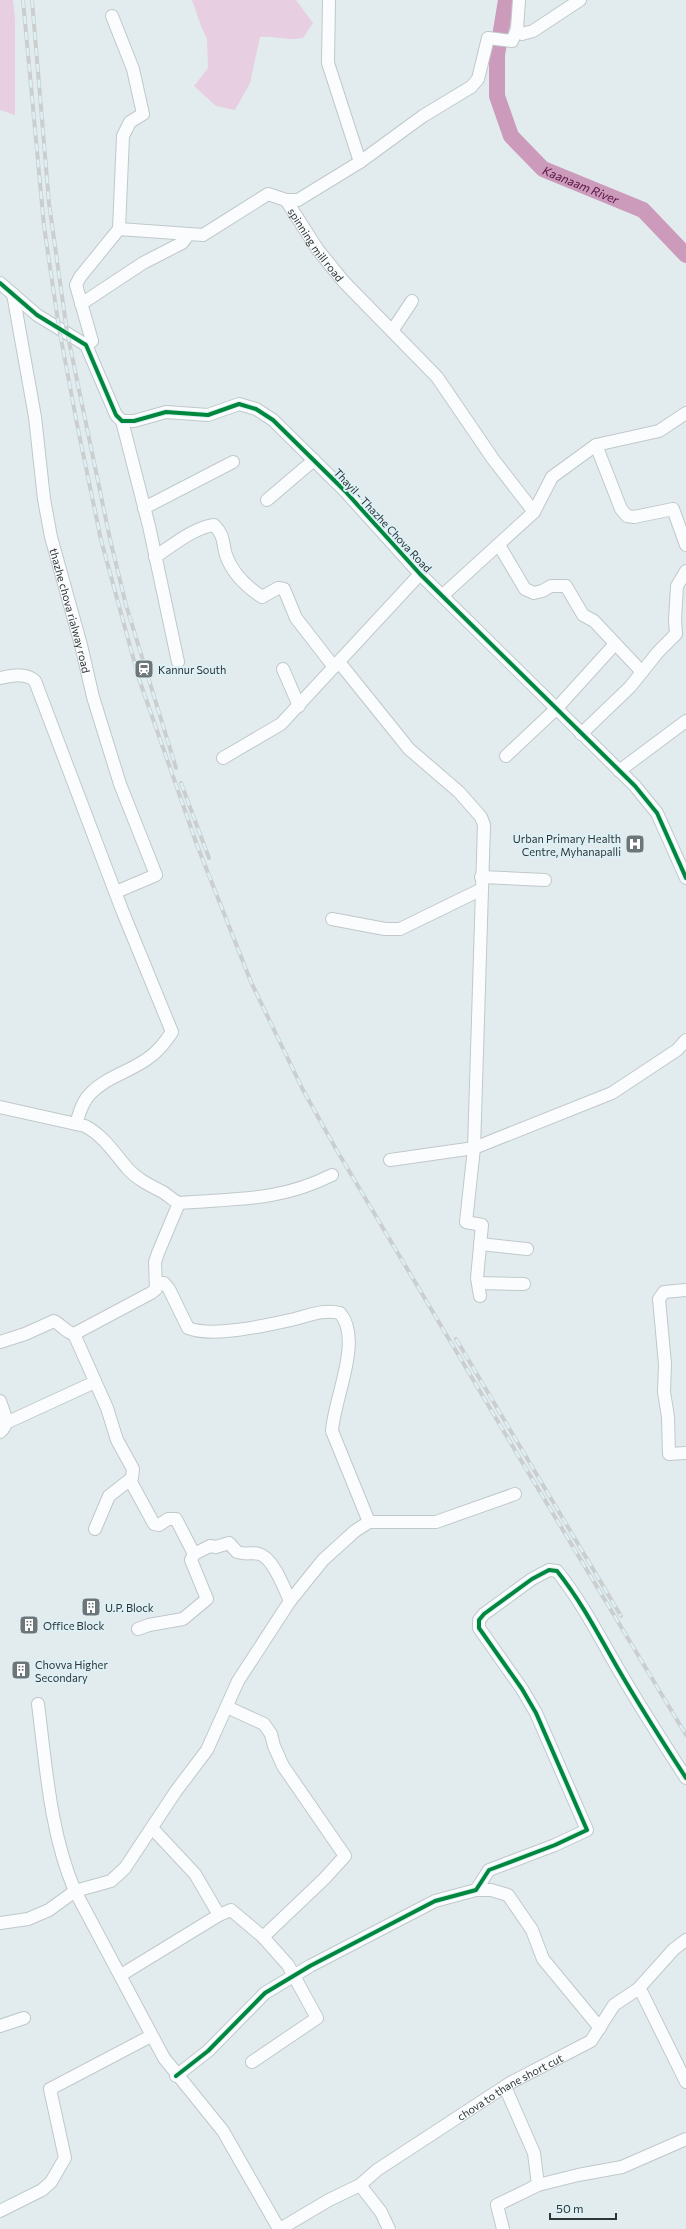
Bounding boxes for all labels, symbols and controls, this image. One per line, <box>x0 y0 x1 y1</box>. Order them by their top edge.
water label: Kaanaam River <box>541 163 622 207</box>
street label: spinning mill road <box>286 205 347 284</box>
street label: Thayil - Thazhe Chova Road <box>331 465 435 575</box>
street label: thazhe chova rialway road <box>48 546 94 674</box>
station icon: Kannur South <box>133 658 155 680</box>
place label: Kannur South <box>158 663 226 676</box>
place label: Urban Primary Health Centre, Myhanapalli <box>513 832 621 858</box>
hospital icon: Urban Primary Health Centre, Myhanapalli <box>624 833 646 855</box>
building icon: U.P. Block <box>80 1596 102 1618</box>
place label: U.P. Block <box>105 1601 154 1614</box>
building icon: Office Block <box>18 1614 40 1636</box>
place label: Office Block <box>43 1619 105 1632</box>
place label: Chovva Higher Secondary <box>35 1658 108 1684</box>
building icon: Chovva Higher Secondary <box>10 1659 32 1681</box>
street label: chova to thane short cut <box>454 2050 565 2123</box>
scale bar <box>550 2195 616 2221</box>
text: 50 m <box>556 2201 584 2215</box>

